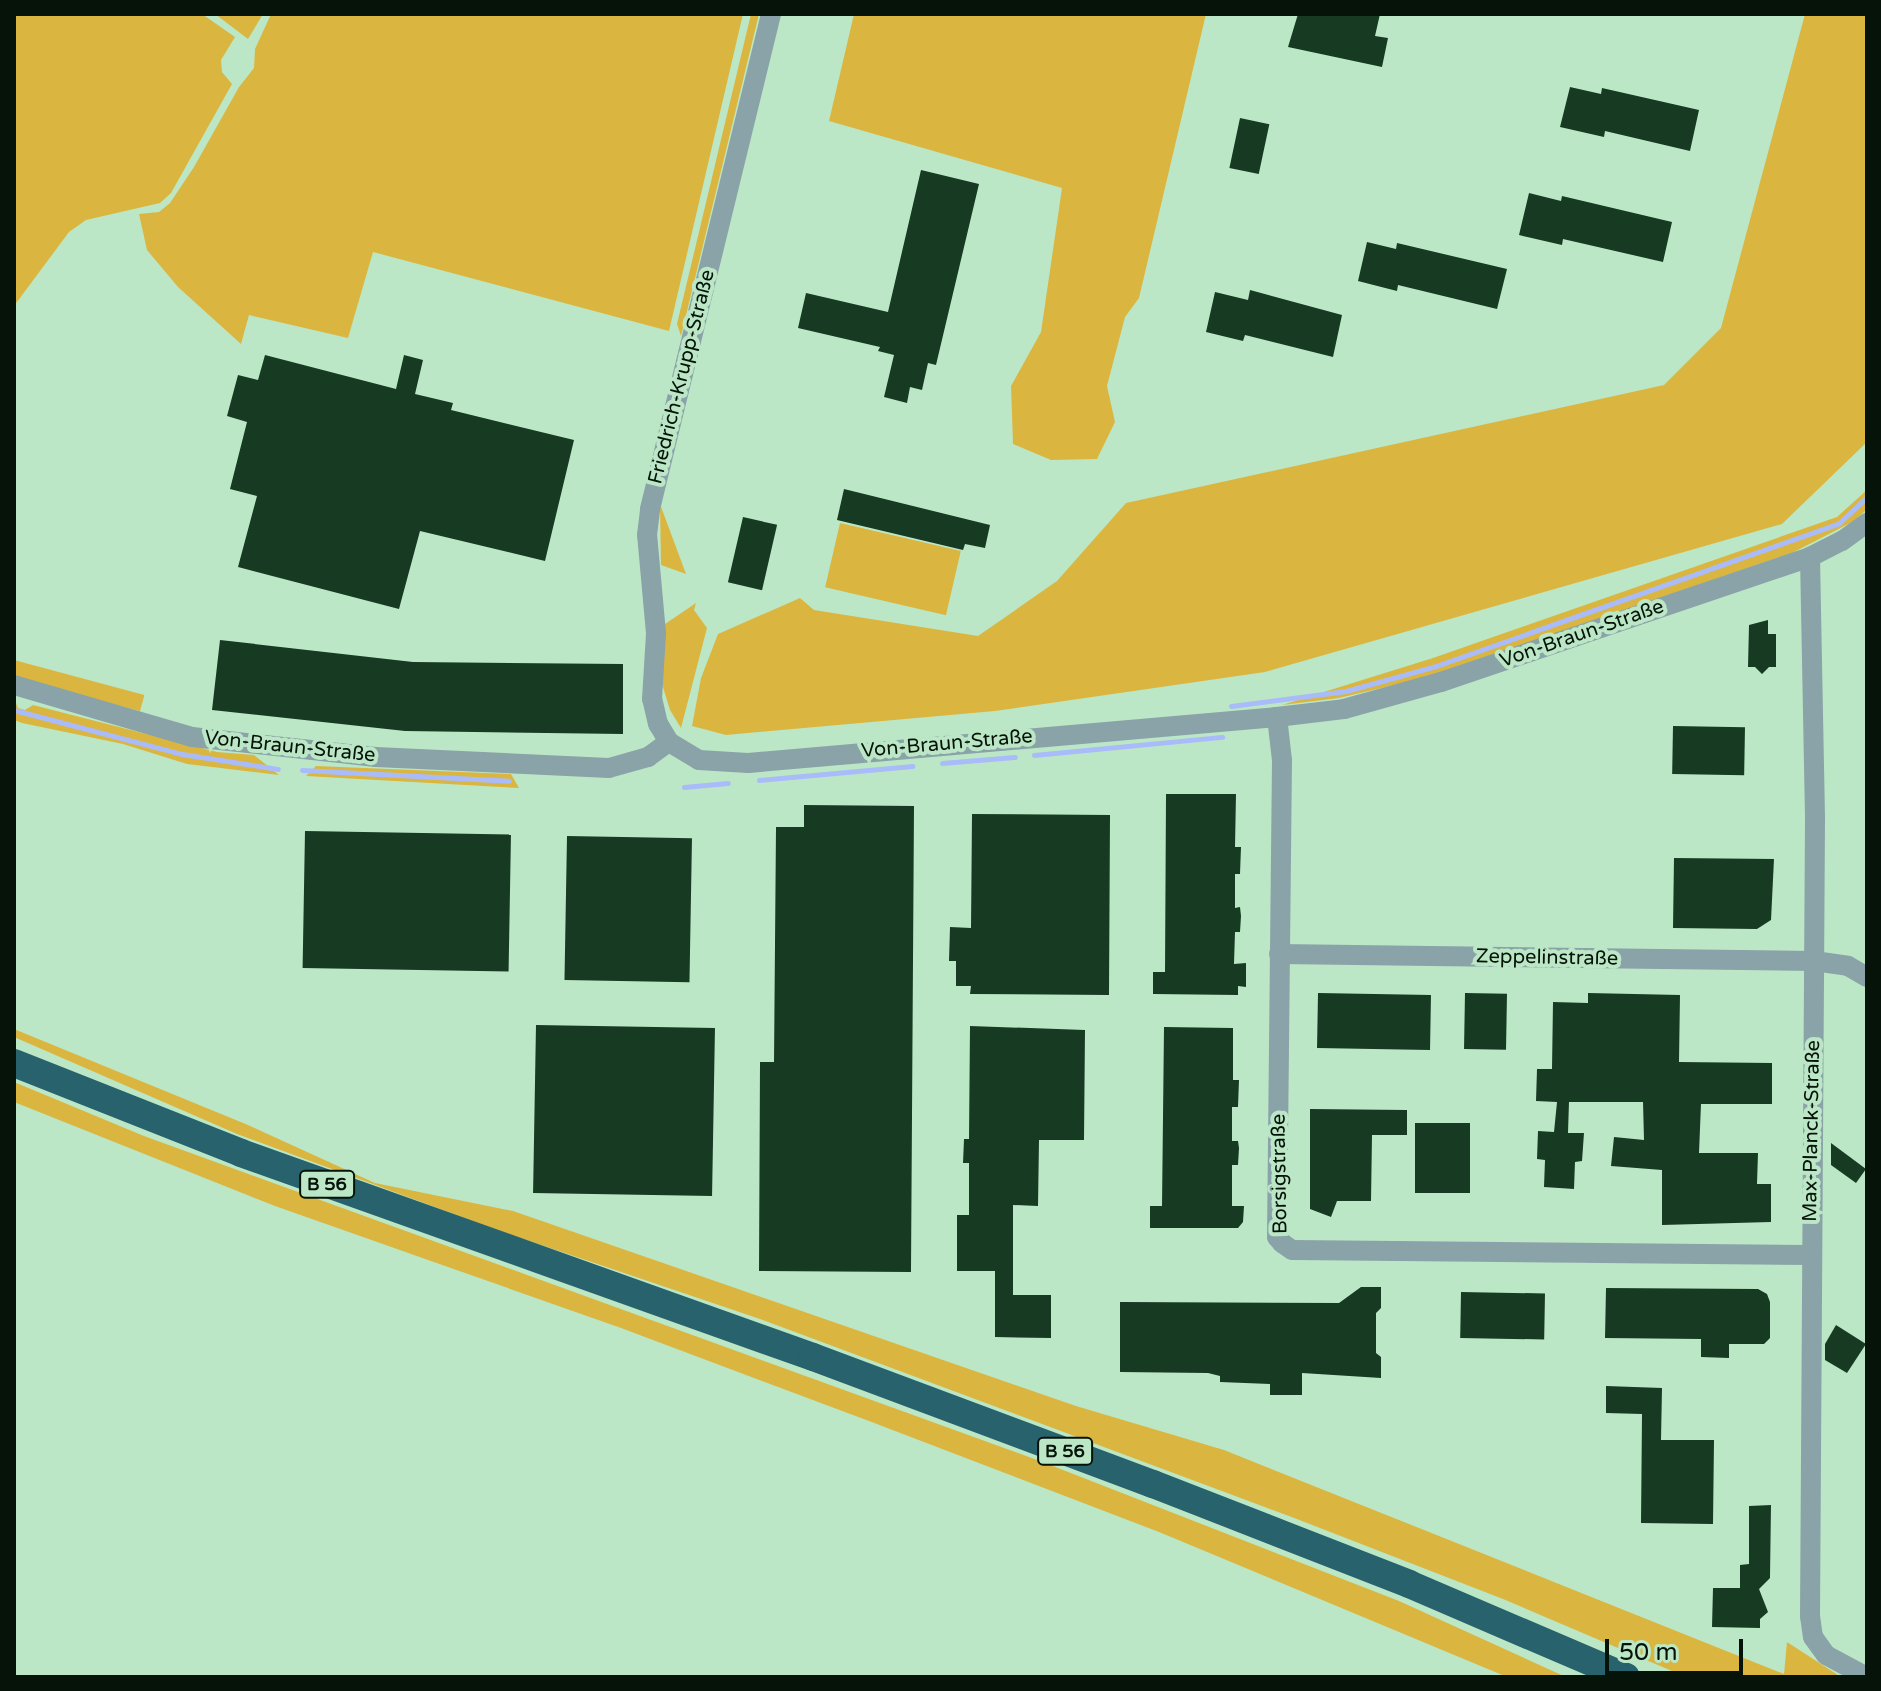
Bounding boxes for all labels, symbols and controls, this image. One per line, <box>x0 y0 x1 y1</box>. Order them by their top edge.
street label: Friedrich-Krupp-Straße <box>644 267 720 487</box>
street label: Von-Braun-Straße <box>1497 595 1667 673</box>
street label: Von-Braun-Straße <box>860 725 1034 763</box>
street label: Von-Braun-Straße <box>203 726 377 768</box>
street label: Zeppelinstraße <box>1476 945 1618 971</box>
street label: Max-Planck-Straße <box>1798 1040 1826 1222</box>
street label: Borsigstraße <box>1267 1114 1293 1234</box>
road number: B 56 <box>299 1170 355 1198</box>
road number: B 56 <box>1037 1437 1093 1465</box>
scale bar <box>1609 1623 1747 1673</box>
text: 50 m <box>1619 1638 1677 1667</box>

